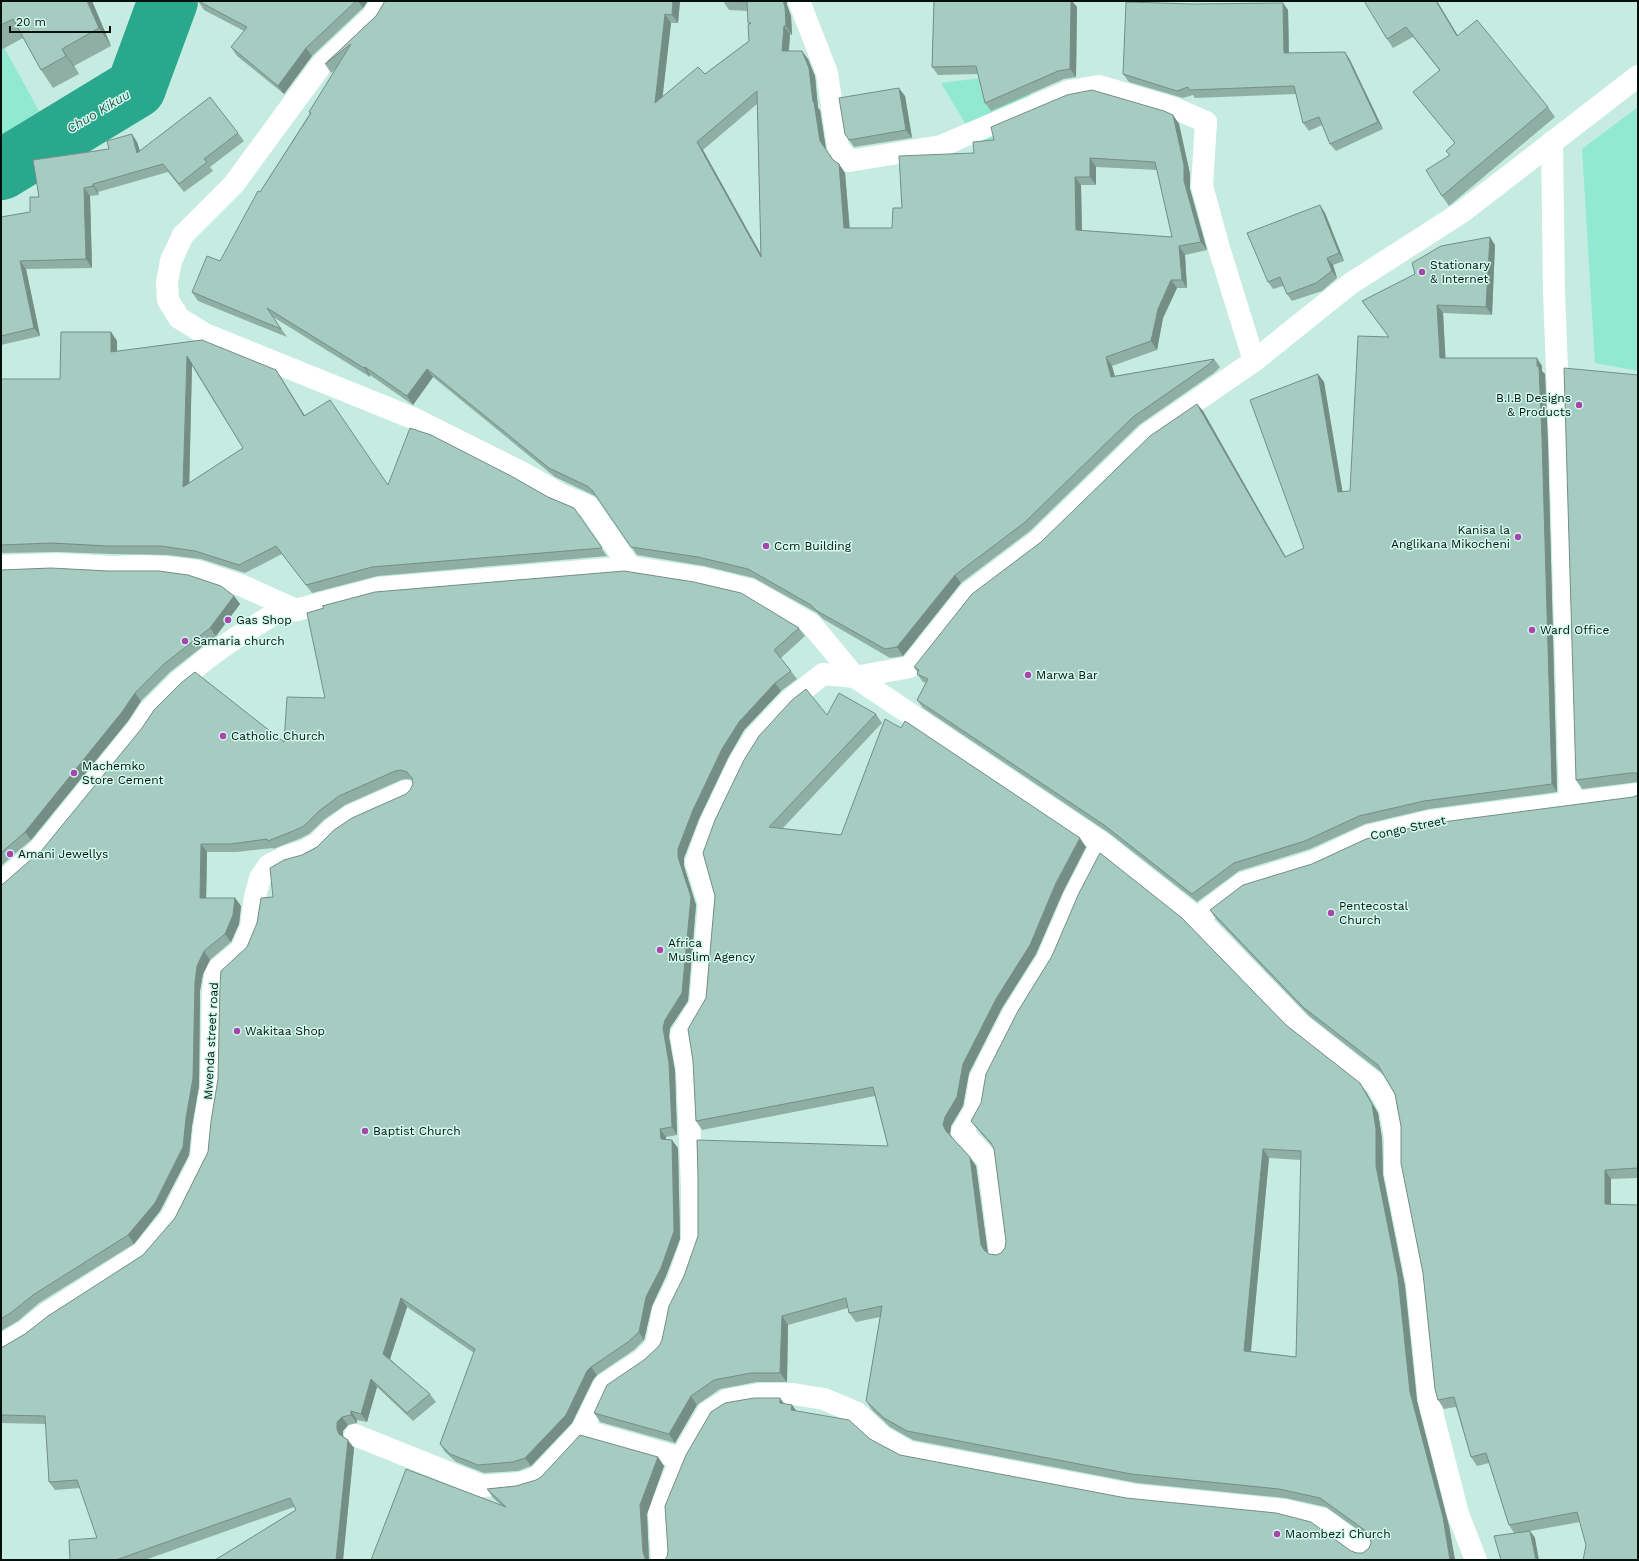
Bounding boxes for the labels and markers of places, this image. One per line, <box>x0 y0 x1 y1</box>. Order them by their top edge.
place label: Stationary & Internet <box>1430 258 1491 286</box>
marker: Stationary & Internet <box>1417 267 1427 277</box>
place label: B.I.B Designs & Products <box>1496 391 1571 419</box>
marker: B.I.B Designs & Products <box>1574 400 1584 410</box>
place label: Kanisa la Anglikana Mikocheni <box>1391 523 1510 551</box>
marker: Kanisa la Anglikana Mikocheni <box>1513 532 1523 542</box>
place label: Ccm Building <box>774 539 852 553</box>
marker: Ccm Building <box>761 541 771 551</box>
place label: Gas Shop <box>236 613 292 627</box>
marker: Gas Shop <box>223 615 233 625</box>
place label: Ward Office <box>1540 623 1609 637</box>
marker: Ward Office <box>1527 625 1537 635</box>
place label: Samaria church <box>193 634 285 648</box>
marker: Samaria church <box>180 636 190 646</box>
place label: Marwa Bar <box>1036 668 1098 682</box>
marker: Marwa Bar <box>1023 670 1033 680</box>
place label: Catholic Church <box>231 729 325 743</box>
marker: Catholic Church <box>218 731 228 741</box>
place label: Machemko Store Cement <box>82 759 164 787</box>
marker: Machemko Store Cement <box>69 768 79 778</box>
place label: Amani Jewellys <box>18 847 108 861</box>
marker: Amani Jewellys <box>5 849 15 859</box>
place label: Pentecostal Church <box>1339 899 1408 927</box>
marker: Pentecostal Church <box>1326 908 1336 918</box>
place label: Africa Muslim Agency <box>668 936 756 964</box>
marker: Africa Muslim Agency <box>655 945 665 955</box>
place label: Wakitaa Shop <box>245 1024 325 1038</box>
marker: Wakitaa Shop <box>232 1026 242 1036</box>
place label: Baptist Church <box>373 1124 461 1138</box>
marker: Baptist Church <box>360 1126 370 1136</box>
place label: Maombezi Church <box>1285 1527 1391 1541</box>
marker: Maombezi Church <box>1272 1529 1282 1539</box>

